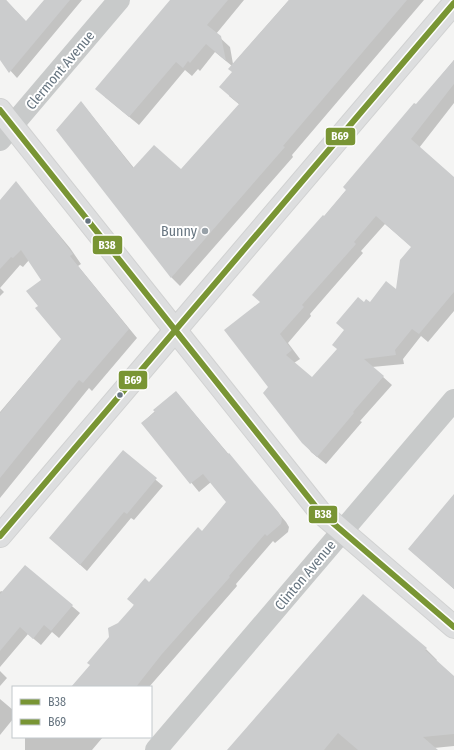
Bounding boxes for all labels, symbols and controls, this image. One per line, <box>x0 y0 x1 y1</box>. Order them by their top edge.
street label: Clermont Avenue <box>22 27 98 113</box>
line badge: B69 <box>325 127 356 146</box>
text: B69 <box>331 130 349 143</box>
unlabelled marker <box>83 216 93 226</box>
place label: Bunny <box>161 223 198 240</box>
marker: Bunny <box>200 226 210 236</box>
line badge: B38 <box>92 235 123 255</box>
text: B38 <box>98 239 116 252</box>
line badge: B69 <box>118 370 148 390</box>
text: B69 <box>124 374 142 387</box>
unlabelled marker <box>115 390 125 400</box>
line badge: B38 <box>308 505 338 524</box>
text: B38 <box>314 508 332 521</box>
street label: Clinton Avenue <box>271 537 340 614</box>
legend <box>12 686 152 738</box>
text: B38 <box>48 695 66 709</box>
text: B69 <box>48 715 66 729</box>

